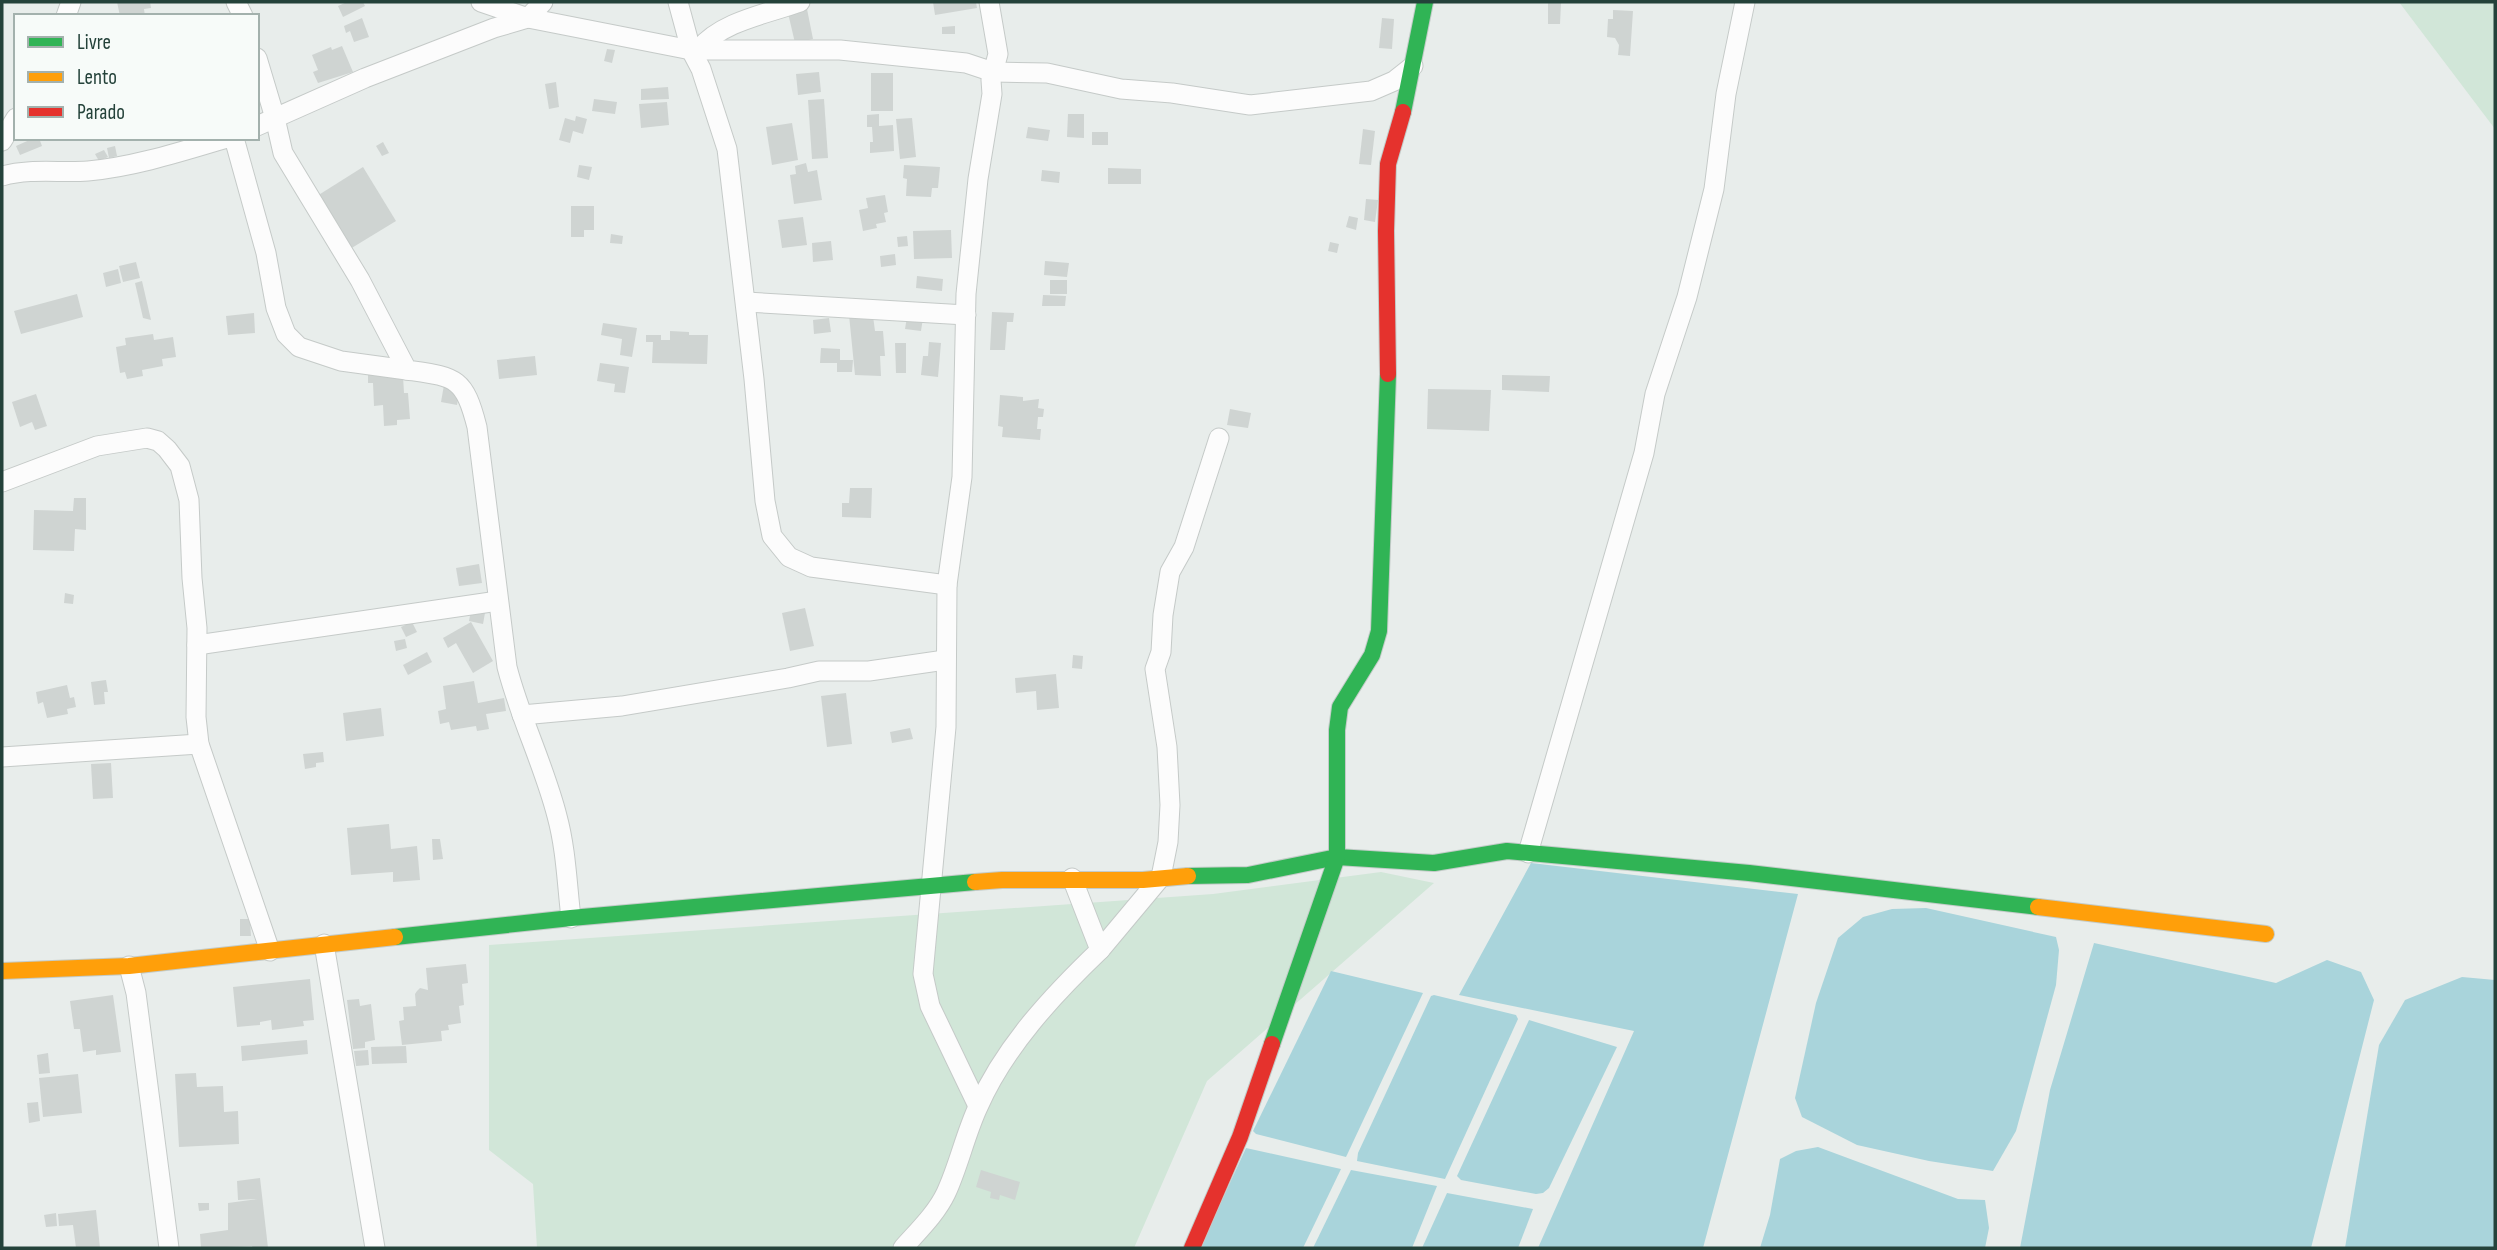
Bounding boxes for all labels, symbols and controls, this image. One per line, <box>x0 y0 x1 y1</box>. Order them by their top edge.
legend <box>14 14 259 140</box>
text: Livre <box>77 30 111 55</box>
text: Lento <box>77 65 117 90</box>
text: Parado <box>77 100 125 125</box>

